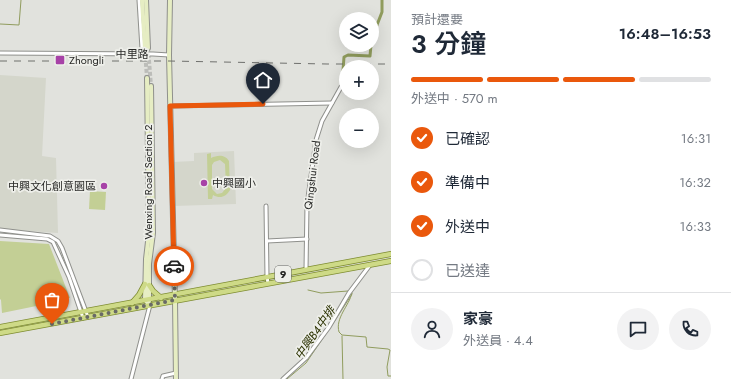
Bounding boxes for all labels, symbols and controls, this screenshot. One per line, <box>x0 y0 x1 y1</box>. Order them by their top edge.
text: 預計還要 <box>411 10 463 29</box>
map controls <box>339 12 379 148</box>
button: layers <box>339 12 379 52</box>
text: 16:48–16:53 <box>619 23 711 45</box>
text: 3 分鐘 <box>411 25 486 63</box>
street label: 中里路 <box>116 46 149 62</box>
place label: Zhongli <box>69 52 104 68</box>
marker: Zhongli <box>54 54 66 66</box>
button: + <box>339 60 379 100</box>
pin <box>246 63 280 104</box>
icon: home <box>252 69 274 91</box>
text: 外送中 · 570 m <box>411 89 498 108</box>
button: − <box>339 108 379 148</box>
street label: Wenxing Road Section 2 <box>140 124 156 240</box>
icon: check <box>411 127 433 149</box>
text: 已確認 <box>445 128 490 150</box>
text: 16:31 <box>681 129 711 148</box>
street label: Qingshui Road <box>300 140 324 210</box>
icon: check <box>411 171 433 193</box>
text: 準備中 <box>445 172 490 194</box>
text: 16:32 <box>679 173 711 192</box>
place label: 中興國小 <box>212 175 256 191</box>
place label: 中興文化創意園區 <box>8 178 96 194</box>
marker: 中興國小 <box>199 178 209 188</box>
marker: 中興文化創意園區 <box>99 181 109 191</box>
icon: check <box>411 215 433 237</box>
text: 外送中 <box>445 216 490 238</box>
text: 16:33 <box>680 217 711 236</box>
courier <box>154 246 194 286</box>
icon: car <box>163 255 185 277</box>
text: 已送達 <box>445 260 490 282</box>
road number: 9 <box>275 266 291 282</box>
pin <box>35 283 69 324</box>
icon: bag <box>41 289 63 311</box>
water label: 中興B4中排 <box>290 301 341 363</box>
button: person <box>411 308 453 350</box>
text: 家豪 <box>463 308 493 330</box>
button: chat <box>617 308 659 350</box>
button: phone <box>669 308 711 350</box>
text: 外送員 · 4.4 <box>463 331 533 350</box>

